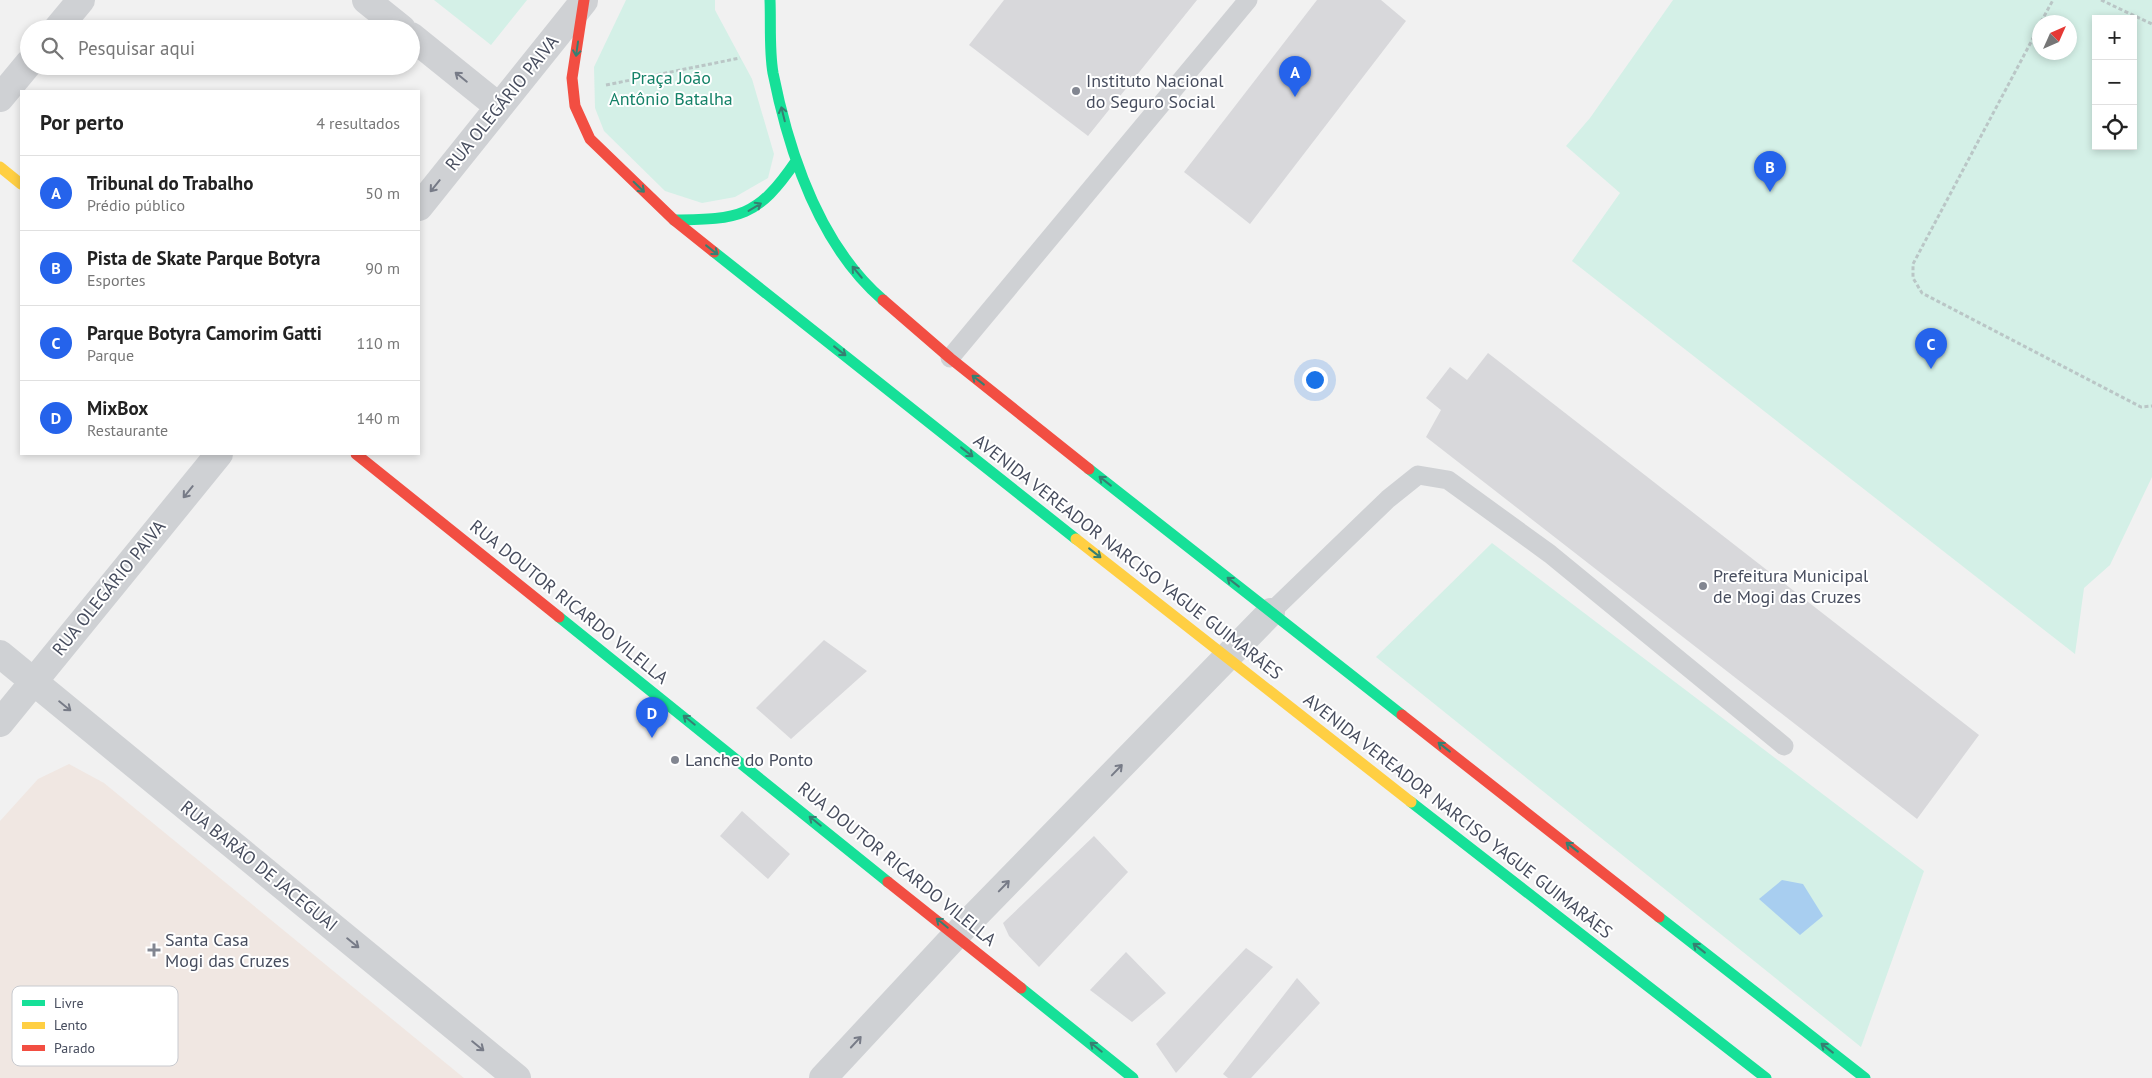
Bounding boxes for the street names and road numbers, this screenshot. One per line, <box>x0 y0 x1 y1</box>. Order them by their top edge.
street label: RUA OLEGÁRIO PAIVA <box>440 30 564 175</box>
street label: AVENIDA VEREADOR NARCISO YAGUE GUIMARÃES <box>969 429 1287 684</box>
street label: RUA DOUTOR RICARDO VILELLA <box>465 514 674 689</box>
street label: RUA OLEGÁRIO PAIVA <box>47 515 171 660</box>
street label: AVENIDA VEREADOR NARCISO YAGUE GUIMARÃES <box>1299 688 1617 943</box>
street label: RUA DOUTOR RICARDO VILELLA <box>793 776 1002 951</box>
street label: RUA BARÃO DE JACEGUAI <box>176 795 343 936</box>

